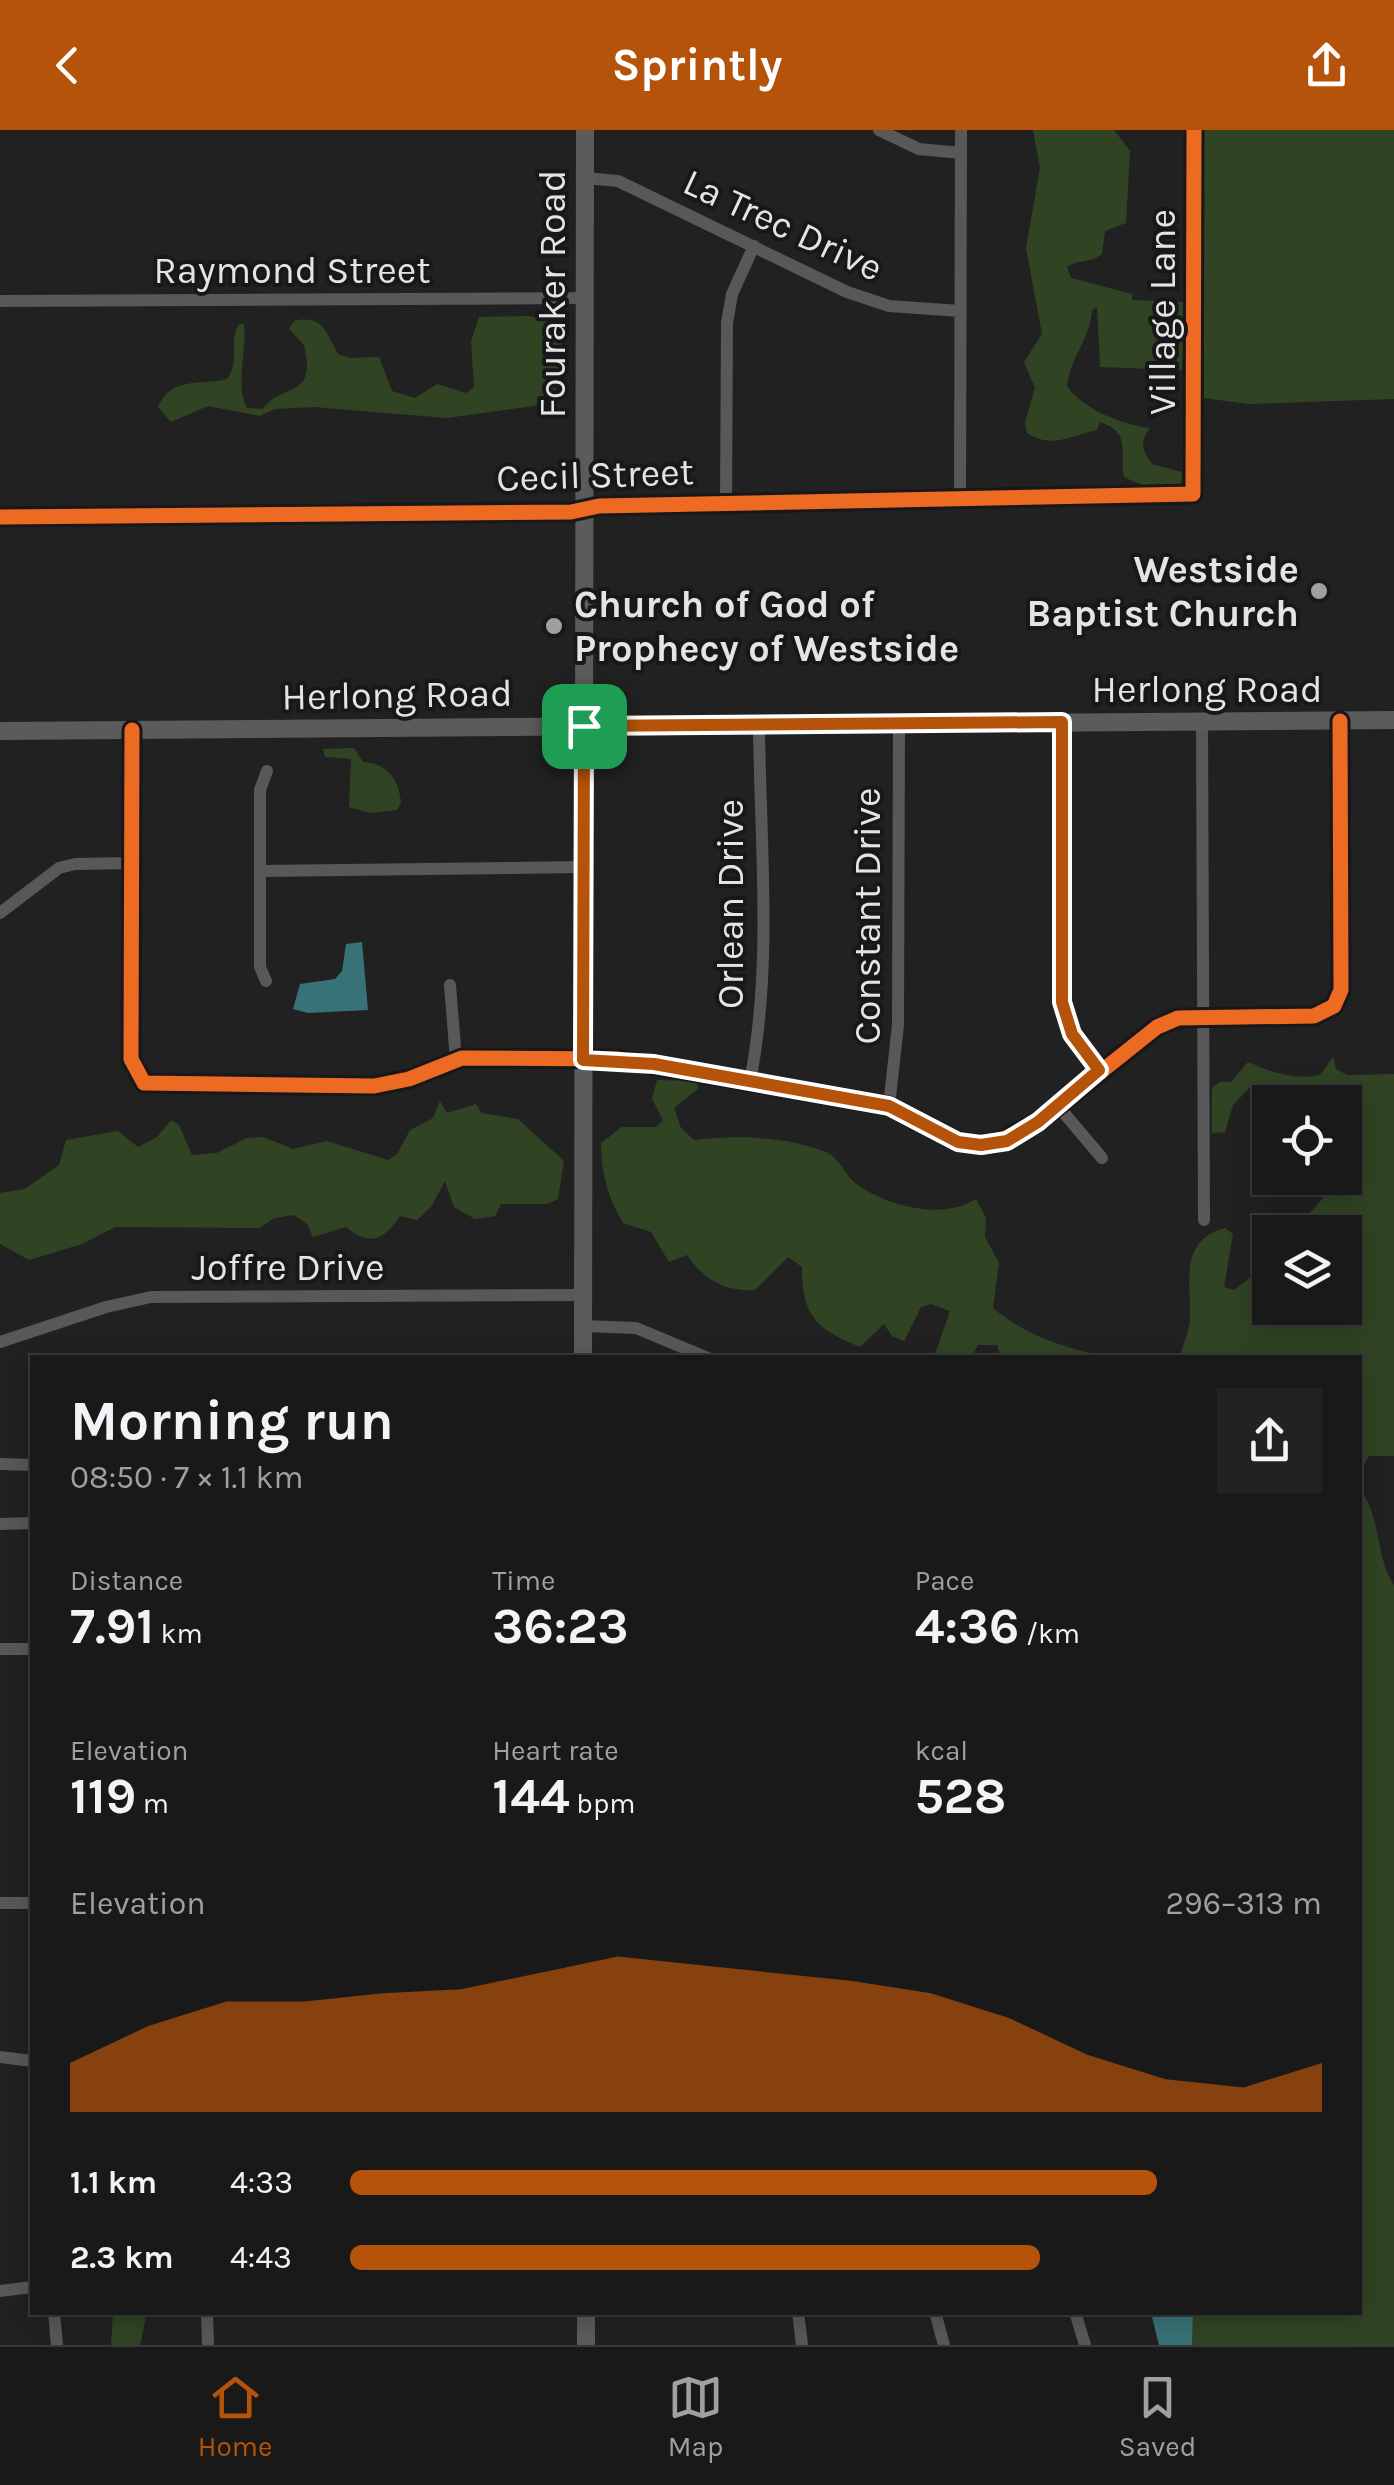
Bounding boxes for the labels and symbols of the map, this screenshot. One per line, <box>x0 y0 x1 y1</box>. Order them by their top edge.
street label: La Trec Drive <box>676 159 890 291</box>
street label: Fouraker Road <box>530 170 575 418</box>
street label: Village Lane <box>1140 209 1185 415</box>
street label: Raymond Street <box>154 248 430 293</box>
street label: Cecil Street <box>495 449 695 501</box>
place label: Westside Baptist Church <box>1027 547 1299 636</box>
marker: Westside Baptist Church <box>1308 580 1330 602</box>
place label: Church of God of Prophecy of Westside <box>574 582 959 671</box>
marker: Church of God of Prophecy of Westside <box>543 615 565 637</box>
street label: Herlong Road <box>1092 667 1322 712</box>
street label: Herlong Road <box>281 670 513 720</box>
pin <box>542 684 627 769</box>
street label: Constant Drive <box>845 787 890 1045</box>
street label: Orlean Drive <box>708 799 753 1009</box>
street label: Joffre Drive <box>191 1245 385 1290</box>

